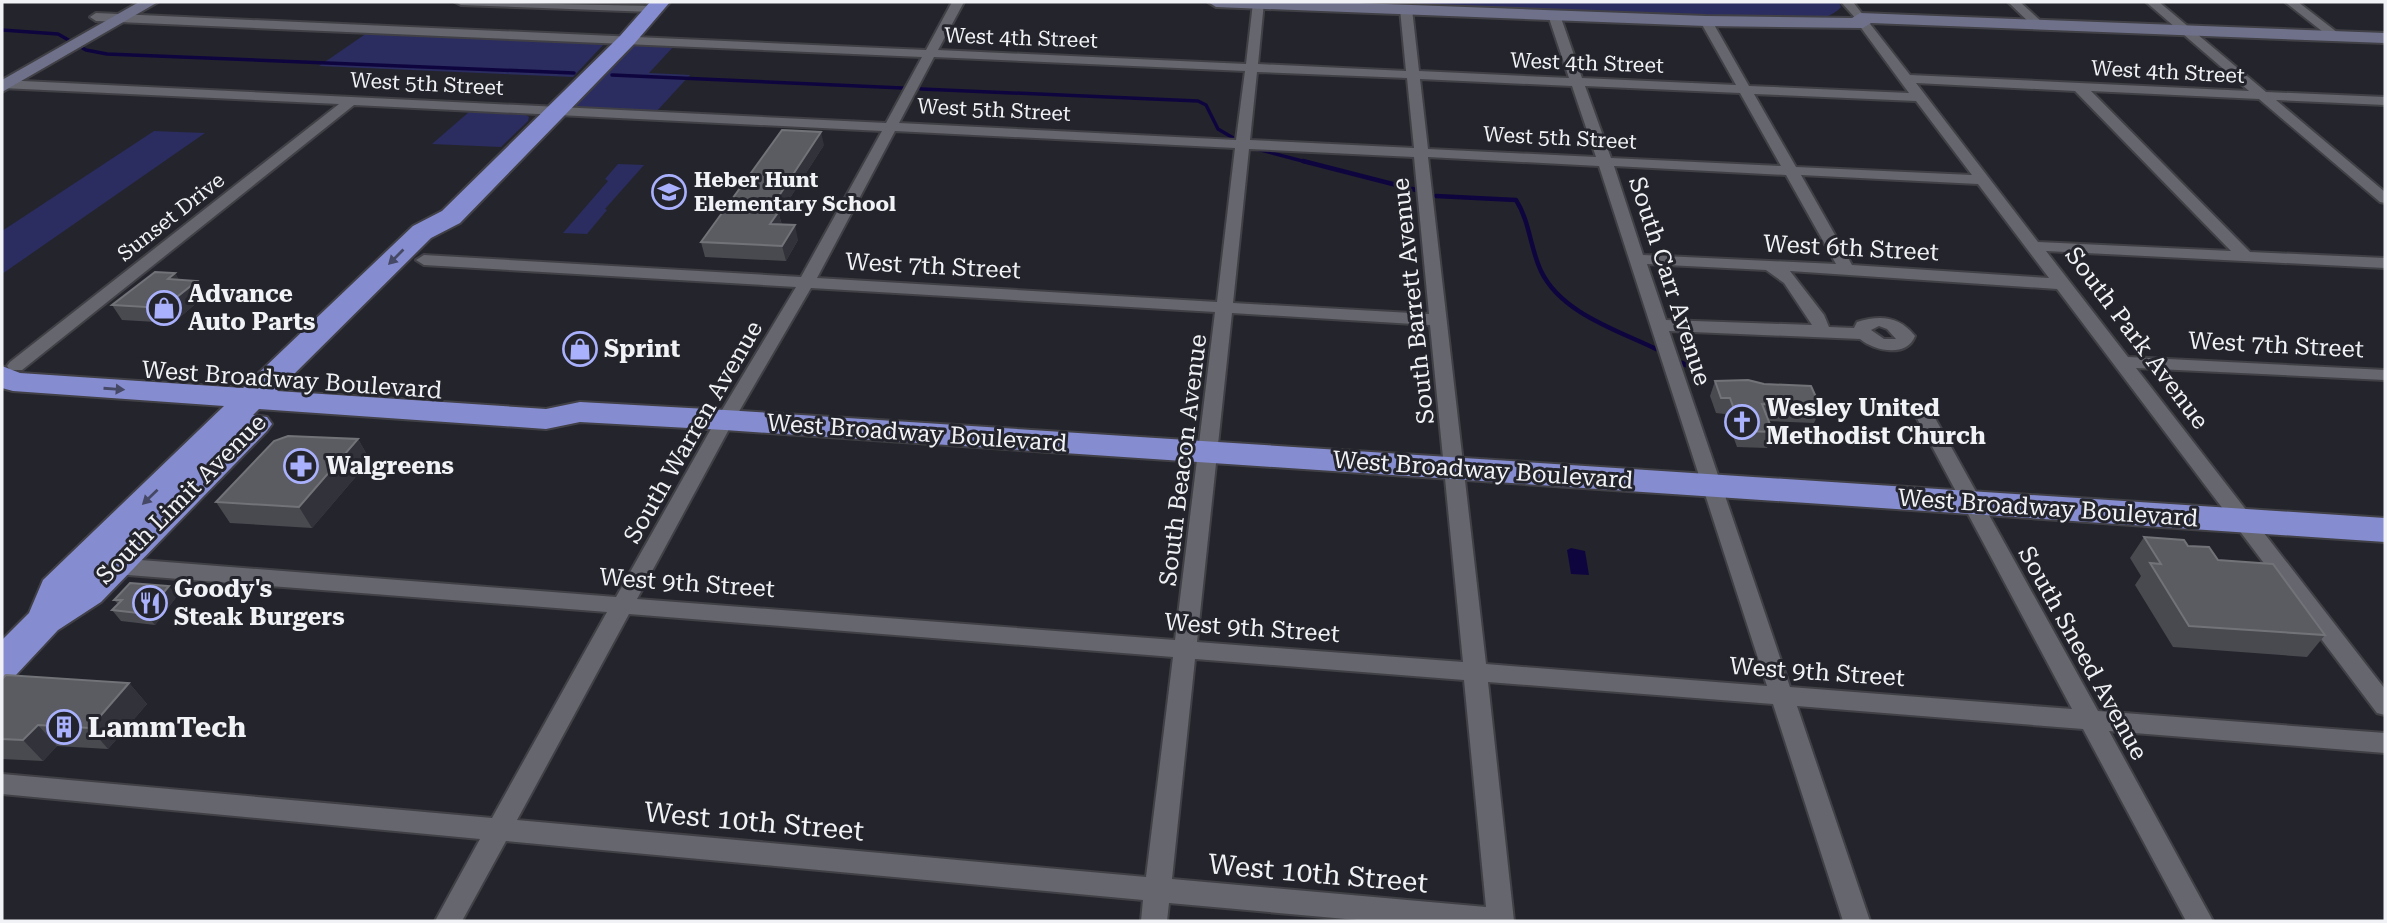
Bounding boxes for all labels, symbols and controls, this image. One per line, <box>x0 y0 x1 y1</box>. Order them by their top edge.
street label: West 4th Street <box>944 23 1098 53</box>
street label: West 4th Street <box>1510 48 1664 78</box>
street label: West 4th Street <box>2091 56 2246 88</box>
street label: West 5th Street <box>350 68 505 100</box>
street label: West 5th Street <box>917 94 1072 126</box>
street label: West 5th Street <box>1483 122 1638 154</box>
street label: Sunset Drive <box>113 168 229 266</box>
place label: Heber Hunt Elementary School <box>694 168 896 216</box>
school or university icon: Heber Hunt Elementary School <box>650 173 688 211</box>
street label: South Carr Avenue <box>1623 173 1717 389</box>
street label: South Barrett Avenue <box>1386 177 1440 425</box>
street label: West 6th Street <box>1763 229 1940 267</box>
street label: South Park Avenue <box>2059 242 2215 434</box>
street label: West 7th Street <box>845 247 1022 285</box>
one-way arrow <box>388 249 405 266</box>
place label: Advance Auto Parts <box>188 280 315 336</box>
shop icon: Advance Auto Parts <box>145 289 183 327</box>
street label: South Warren Avenue <box>618 316 768 548</box>
street label: West 7th Street <box>2188 326 2365 364</box>
shop icon: Sprint <box>561 330 599 368</box>
street label: South Beacon Avenue <box>1154 333 1212 587</box>
place label: Sprint <box>604 335 680 363</box>
street label: West Broadway Boulevard <box>141 356 443 404</box>
one-way arrow <box>103 383 125 394</box>
place label: Wesley United Methodist Church <box>1766 394 1986 450</box>
church icon: Wesley United Methodist Church <box>1723 403 1761 441</box>
street label: South Limit Avenue <box>90 408 272 590</box>
street label: West Broadway Boulevard <box>766 409 1068 457</box>
street label: West Broadway Boulevard <box>1332 446 1634 494</box>
pharmacy icon: Walgreens <box>282 447 320 485</box>
place label: Walgreens <box>326 452 454 480</box>
street label: West Broadway Boulevard <box>1897 484 2199 532</box>
one-way arrow <box>141 488 158 505</box>
street label: South Sneed Avenue <box>2013 541 2153 765</box>
street label: West 9th Street <box>598 563 776 603</box>
place label: Goody's Steak Burgers <box>174 575 345 631</box>
restaurant icon: Goody's Steak Burgers <box>131 584 169 622</box>
street label: West 9th Street <box>1163 608 1341 648</box>
street label: West 9th Street <box>1728 652 1906 692</box>
building icon: LammTech <box>45 708 83 746</box>
place label: LammTech <box>88 711 246 744</box>
street label: West 10th Street <box>643 795 865 848</box>
street label: West 10th Street <box>1207 847 1429 900</box>

